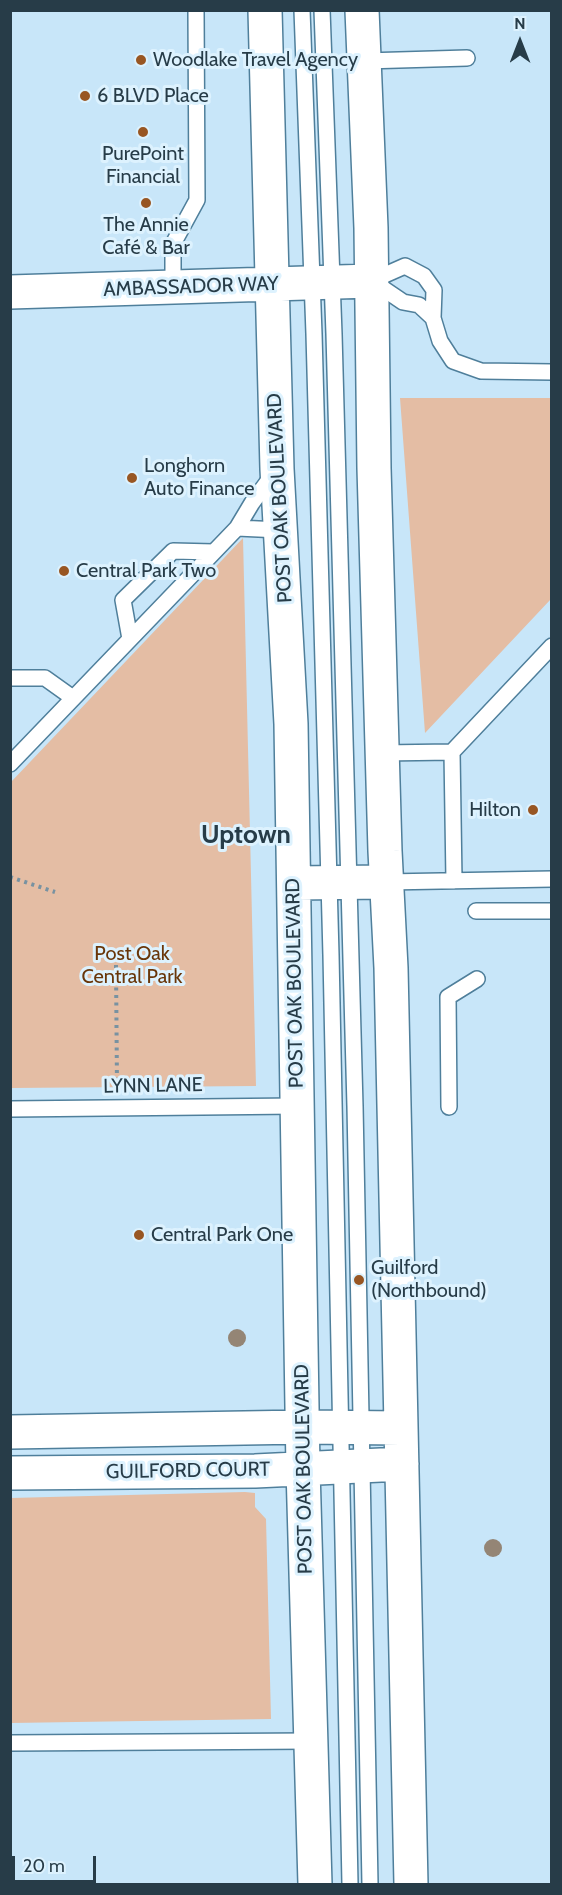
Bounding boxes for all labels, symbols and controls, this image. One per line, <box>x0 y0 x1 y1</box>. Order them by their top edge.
north arrow <box>490 12 550 72</box>
text: N <box>514 14 526 33</box>
place label: Woodlake Travel Agency <box>153 48 358 72</box>
marker: Woodlake Travel Agency <box>134 53 148 67</box>
place label: 6 BLVD Place <box>97 84 209 108</box>
marker: 6 BLVD Place <box>78 89 92 103</box>
marker: PurePoint Financial <box>136 125 150 139</box>
place label: PurePoint Financial <box>102 142 184 189</box>
marker: The Annie Café & Bar <box>139 196 153 210</box>
place label: The Annie Café & Bar <box>102 213 190 260</box>
street label: AMBASSADOR WAY <box>103 272 279 302</box>
street label: POST OAK BOULEVARD <box>263 392 297 604</box>
place label: Longhorn Auto Finance <box>144 454 254 501</box>
marker: Longhorn Auto Finance <box>125 471 139 485</box>
place label: Central Park Two <box>76 559 216 583</box>
marker: Central Park Two <box>57 564 71 578</box>
place label: Hilton <box>469 798 521 822</box>
marker: Hilton <box>526 803 540 817</box>
district label: Uptown <box>201 819 291 851</box>
street label: POST OAK BOULEVARD <box>281 878 309 1088</box>
park label: Post Oak Central Park <box>81 942 183 989</box>
street label: LYNN LANE <box>103 1073 203 1099</box>
place label: Central Park One <box>151 1223 293 1247</box>
marker: Central Park One <box>132 1228 146 1242</box>
place label: Guilford (Northbound) <box>371 1256 487 1303</box>
marker: Guilford (Northbound) <box>352 1273 366 1287</box>
street label: POST OAK BOULEVARD <box>290 1364 318 1574</box>
street label: GUILFORD COURT <box>106 1458 270 1484</box>
scale bar <box>15 1844 99 1882</box>
text: 20 m <box>23 1855 65 1877</box>

